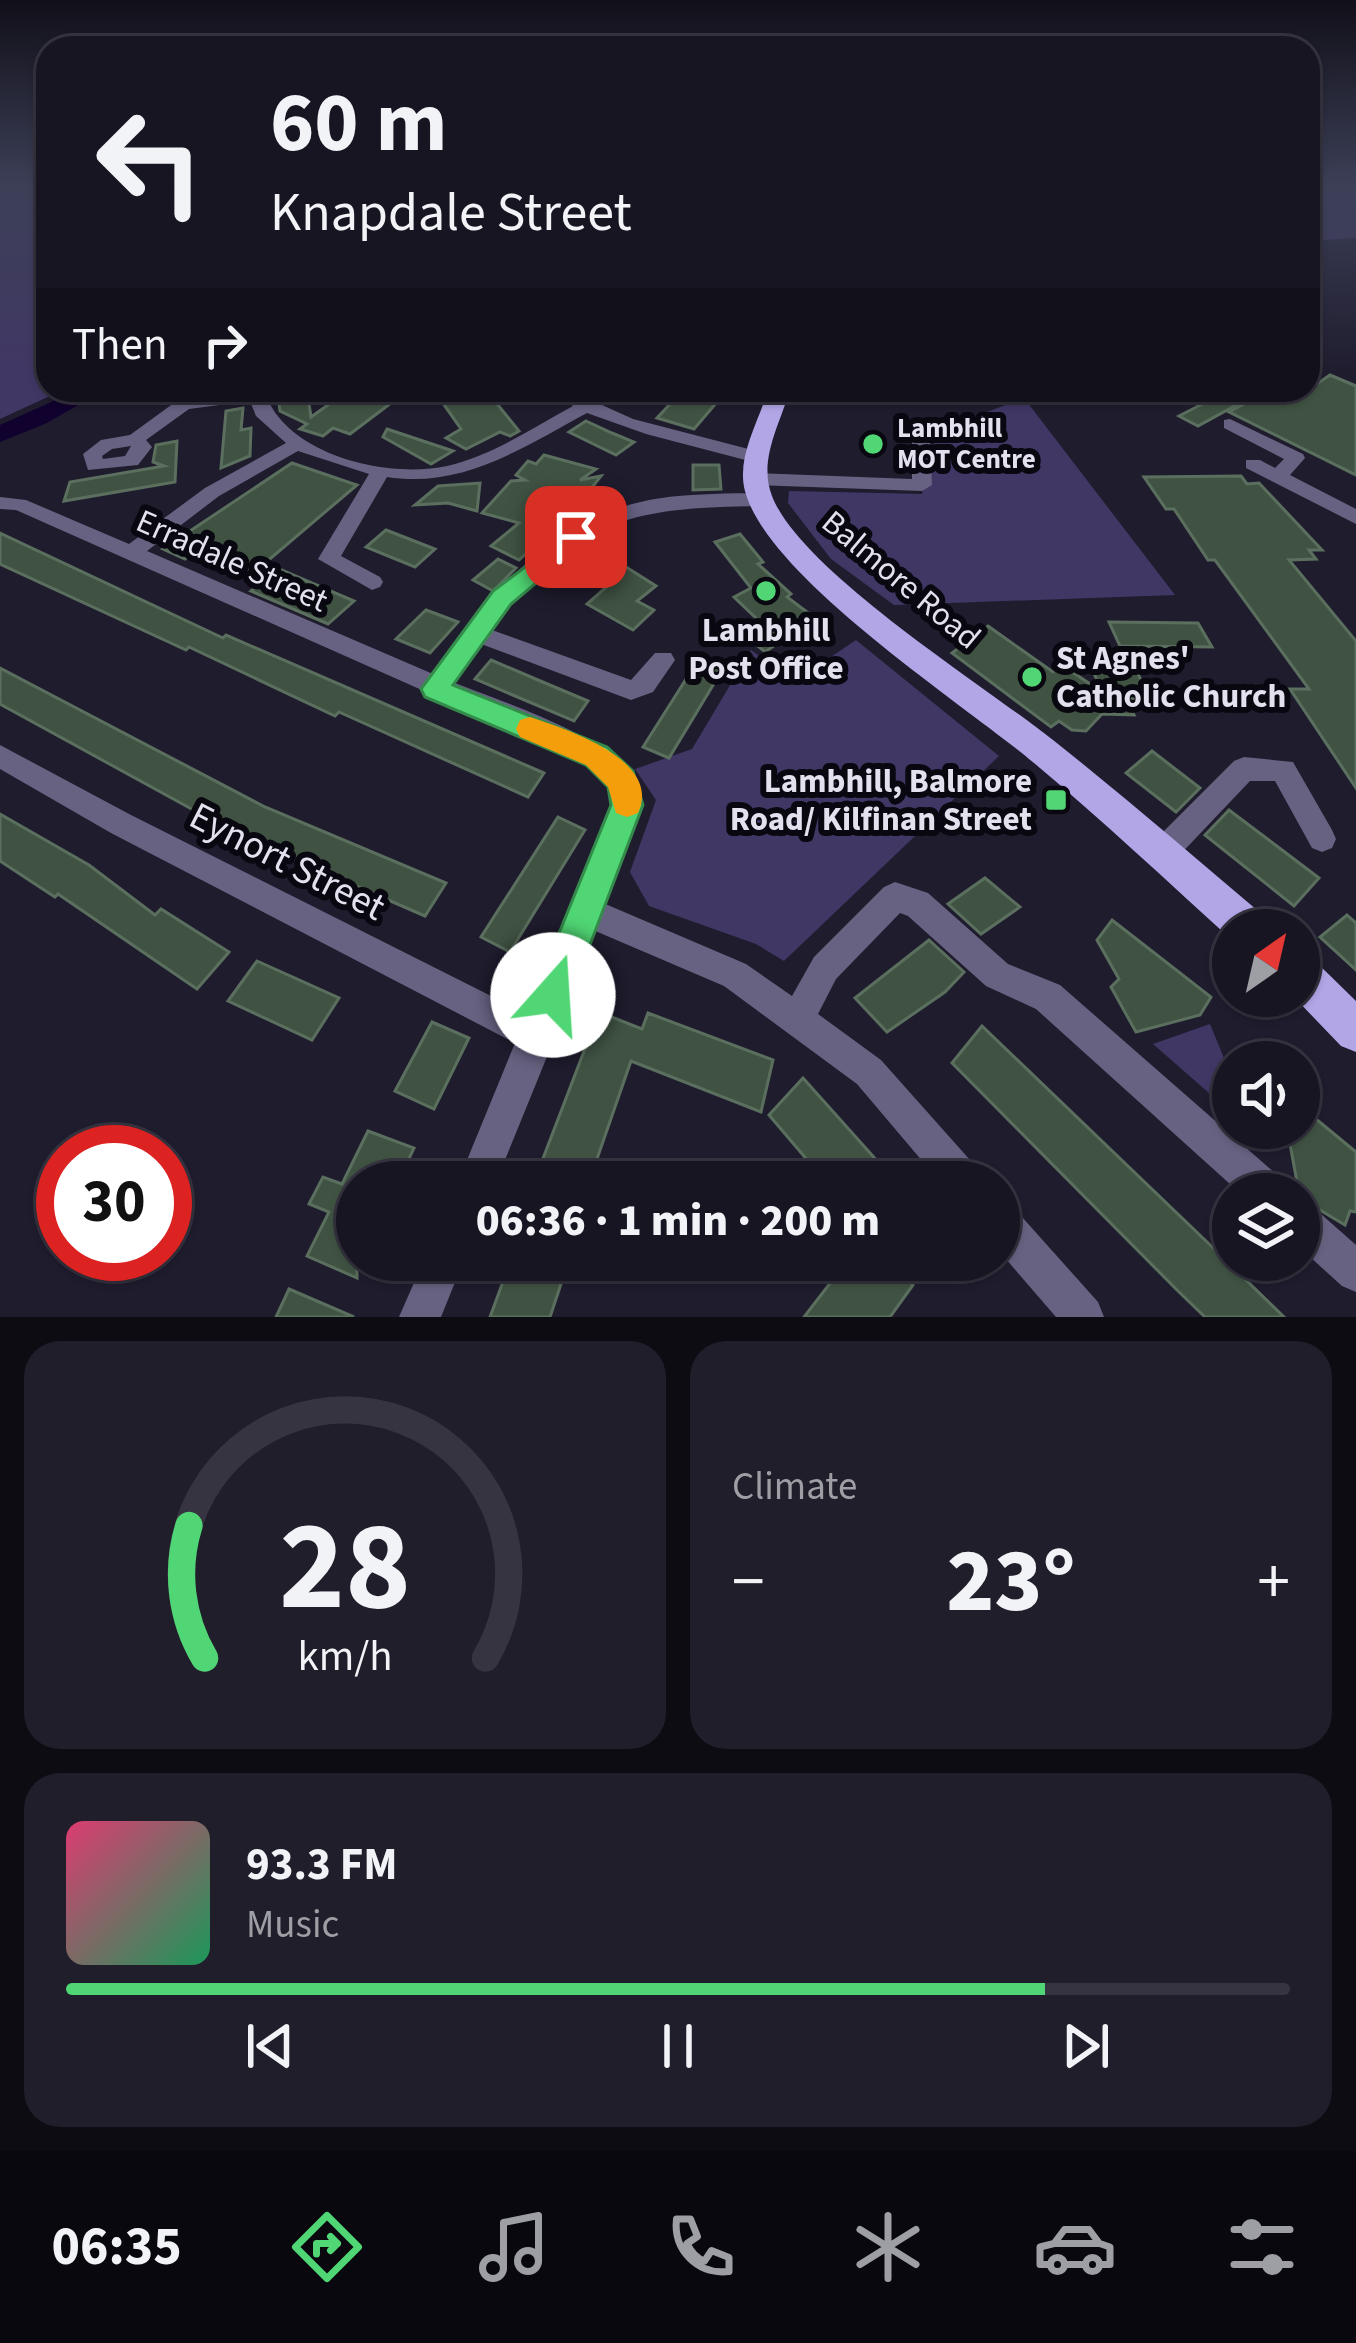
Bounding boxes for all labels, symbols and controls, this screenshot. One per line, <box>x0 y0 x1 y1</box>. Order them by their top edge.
text: 60 m <box>270 64 448 184</box>
icon: left <box>72 84 228 240</box>
text: Knapdale Street <box>270 175 632 252</box>
icon: right <box>192 312 258 378</box>
text: Then <box>72 313 168 377</box>
place label: Lambhill MOT Centre <box>897 409 1036 479</box>
marker: Lambhill MOT Centre <box>860 431 886 457</box>
pin <box>525 486 627 588</box>
street label: Erradale Street <box>129 498 335 624</box>
street label: Balmore Road <box>811 499 991 661</box>
icon: arrive <box>543 504 609 570</box>
marker: Lambhill Post Office <box>753 578 779 604</box>
place label: Lambhill Post Office <box>688 607 844 692</box>
place label: St Agnes' Catholic Church <box>1056 635 1286 720</box>
marker: St Agnes' Catholic Church <box>1019 664 1045 690</box>
place label: Lambhill, Balmore Road/ Kilfinan Street <box>730 758 1032 843</box>
marker: Lambhill, Balmore Road/ Kilfinan Street <box>1043 787 1069 813</box>
street label: Eynort Street <box>179 789 395 935</box>
north arrow <box>1212 909 1320 1017</box>
map controls <box>1212 909 1320 1281</box>
position arrow <box>490 932 616 1058</box>
button: sound <box>1212 1041 1320 1149</box>
speed limit sign: 30 <box>36 1125 192 1281</box>
button: layers <box>1212 1173 1320 1281</box>
text: 06:36 · 1 min · 200 m <box>476 1189 880 1253</box>
text: Climate <box>732 1459 857 1515</box>
text: 28 <box>279 1479 411 1657</box>
text: 23° <box>946 1518 1076 1646</box>
text: − <box>732 1535 765 1629</box>
text: + <box>1257 1535 1290 1629</box>
text: km/h <box>297 1626 393 1687</box>
text: 93.3 FM <box>246 1833 398 1897</box>
text: Music <box>246 1897 339 1953</box>
icon: previous <box>237 2013 303 2079</box>
icon: pause <box>645 2013 711 2079</box>
icon: next <box>1053 2013 1119 2079</box>
icon: directions <box>285 2205 369 2289</box>
icon: music <box>472 2205 556 2289</box>
icon: phone <box>659 2205 743 2289</box>
icon: climate <box>846 2205 930 2289</box>
icon: car <box>1033 2205 1117 2289</box>
icon: filters <box>1220 2205 1304 2289</box>
text: 06:35 <box>52 2209 182 2286</box>

